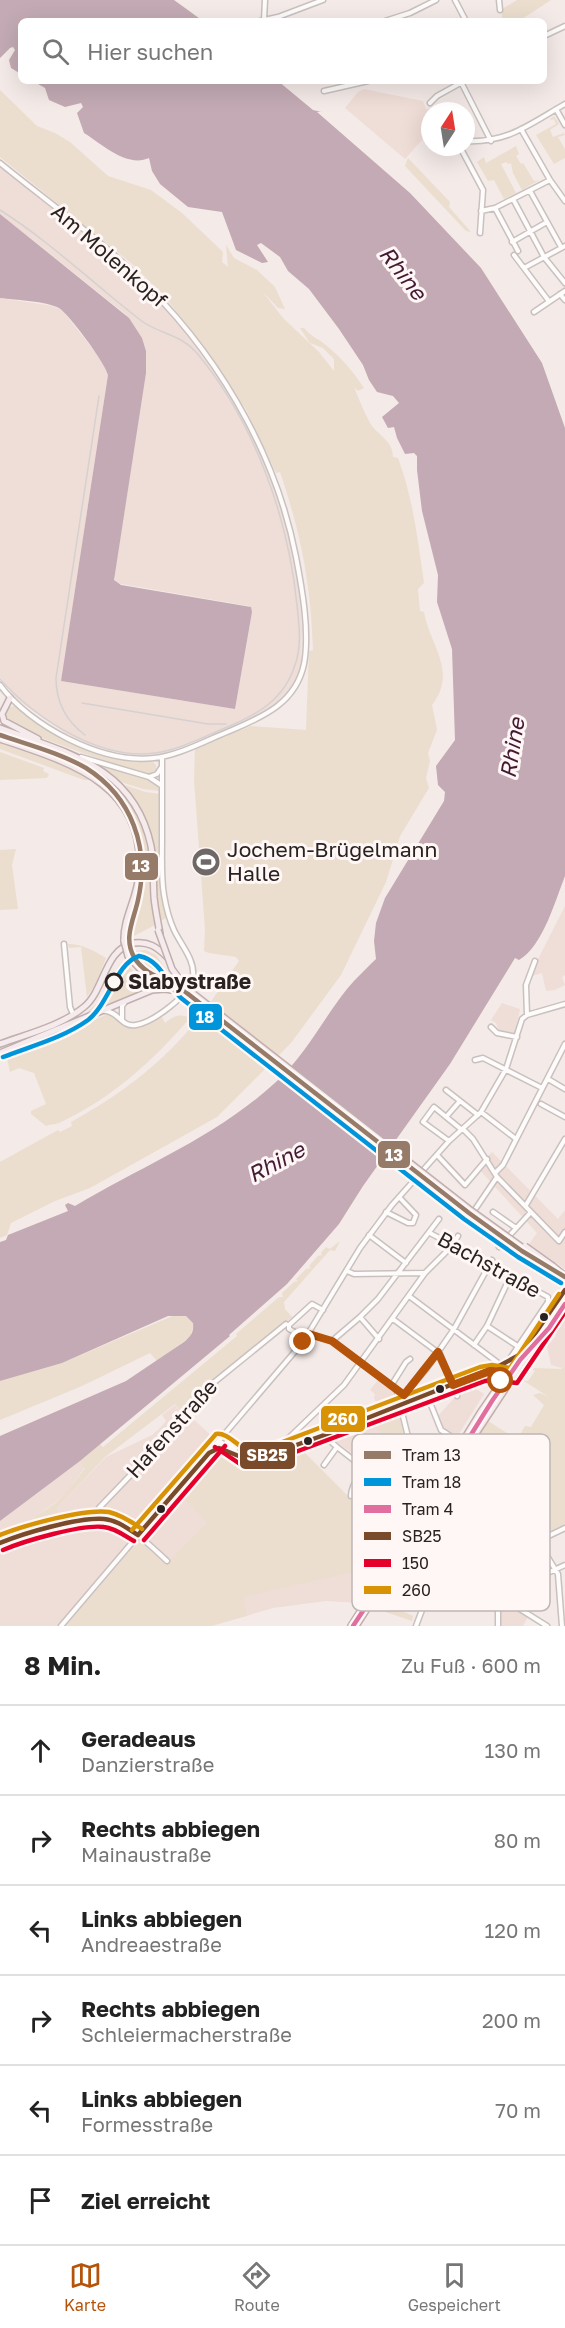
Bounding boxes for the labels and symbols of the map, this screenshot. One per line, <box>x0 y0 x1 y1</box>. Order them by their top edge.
north arrow <box>421 102 475 156</box>
street label: Am Molenkopf <box>47 198 173 313</box>
water label: Rhine <box>374 240 434 307</box>
water label: Rhine <box>493 714 530 780</box>
place label: Jochem-Brügelmann Halle <box>227 836 437 886</box>
sports icon: Jochem-Brügelmann Halle <box>190 846 222 878</box>
line badge: 13 <box>124 852 159 881</box>
text: 13 <box>132 856 150 876</box>
place label: Slabystraße <box>128 968 251 994</box>
marker: Slabystraße <box>105 973 123 991</box>
line badge: 18 <box>188 1003 223 1031</box>
text: 18 <box>196 1007 214 1027</box>
water label: Rhine <box>243 1134 311 1188</box>
line badge: 13 <box>377 1140 411 1169</box>
text: 13 <box>385 1145 403 1165</box>
street label: Bachstraße <box>433 1225 546 1303</box>
unlabelled marker <box>538 1311 550 1323</box>
route end <box>289 1328 315 1354</box>
route start <box>487 1367 513 1393</box>
street label: Hafenstraße <box>120 1374 222 1483</box>
unlabelled marker <box>434 1383 446 1395</box>
line badge: 260 <box>320 1405 366 1433</box>
text: 260 <box>328 1409 358 1429</box>
legend <box>352 1434 550 1611</box>
unlabelled marker <box>302 1435 314 1447</box>
line badge: SB25 <box>239 1441 296 1470</box>
text: SB25 <box>246 1445 288 1465</box>
text: Tram 13 <box>402 1445 461 1465</box>
text: Tram 18 <box>402 1472 461 1492</box>
text: Tram 4 <box>402 1499 454 1519</box>
unlabelled marker <box>155 1503 167 1515</box>
text: SB25 <box>402 1526 442 1546</box>
text: 150 <box>402 1553 429 1573</box>
text: 260 <box>402 1580 431 1600</box>

